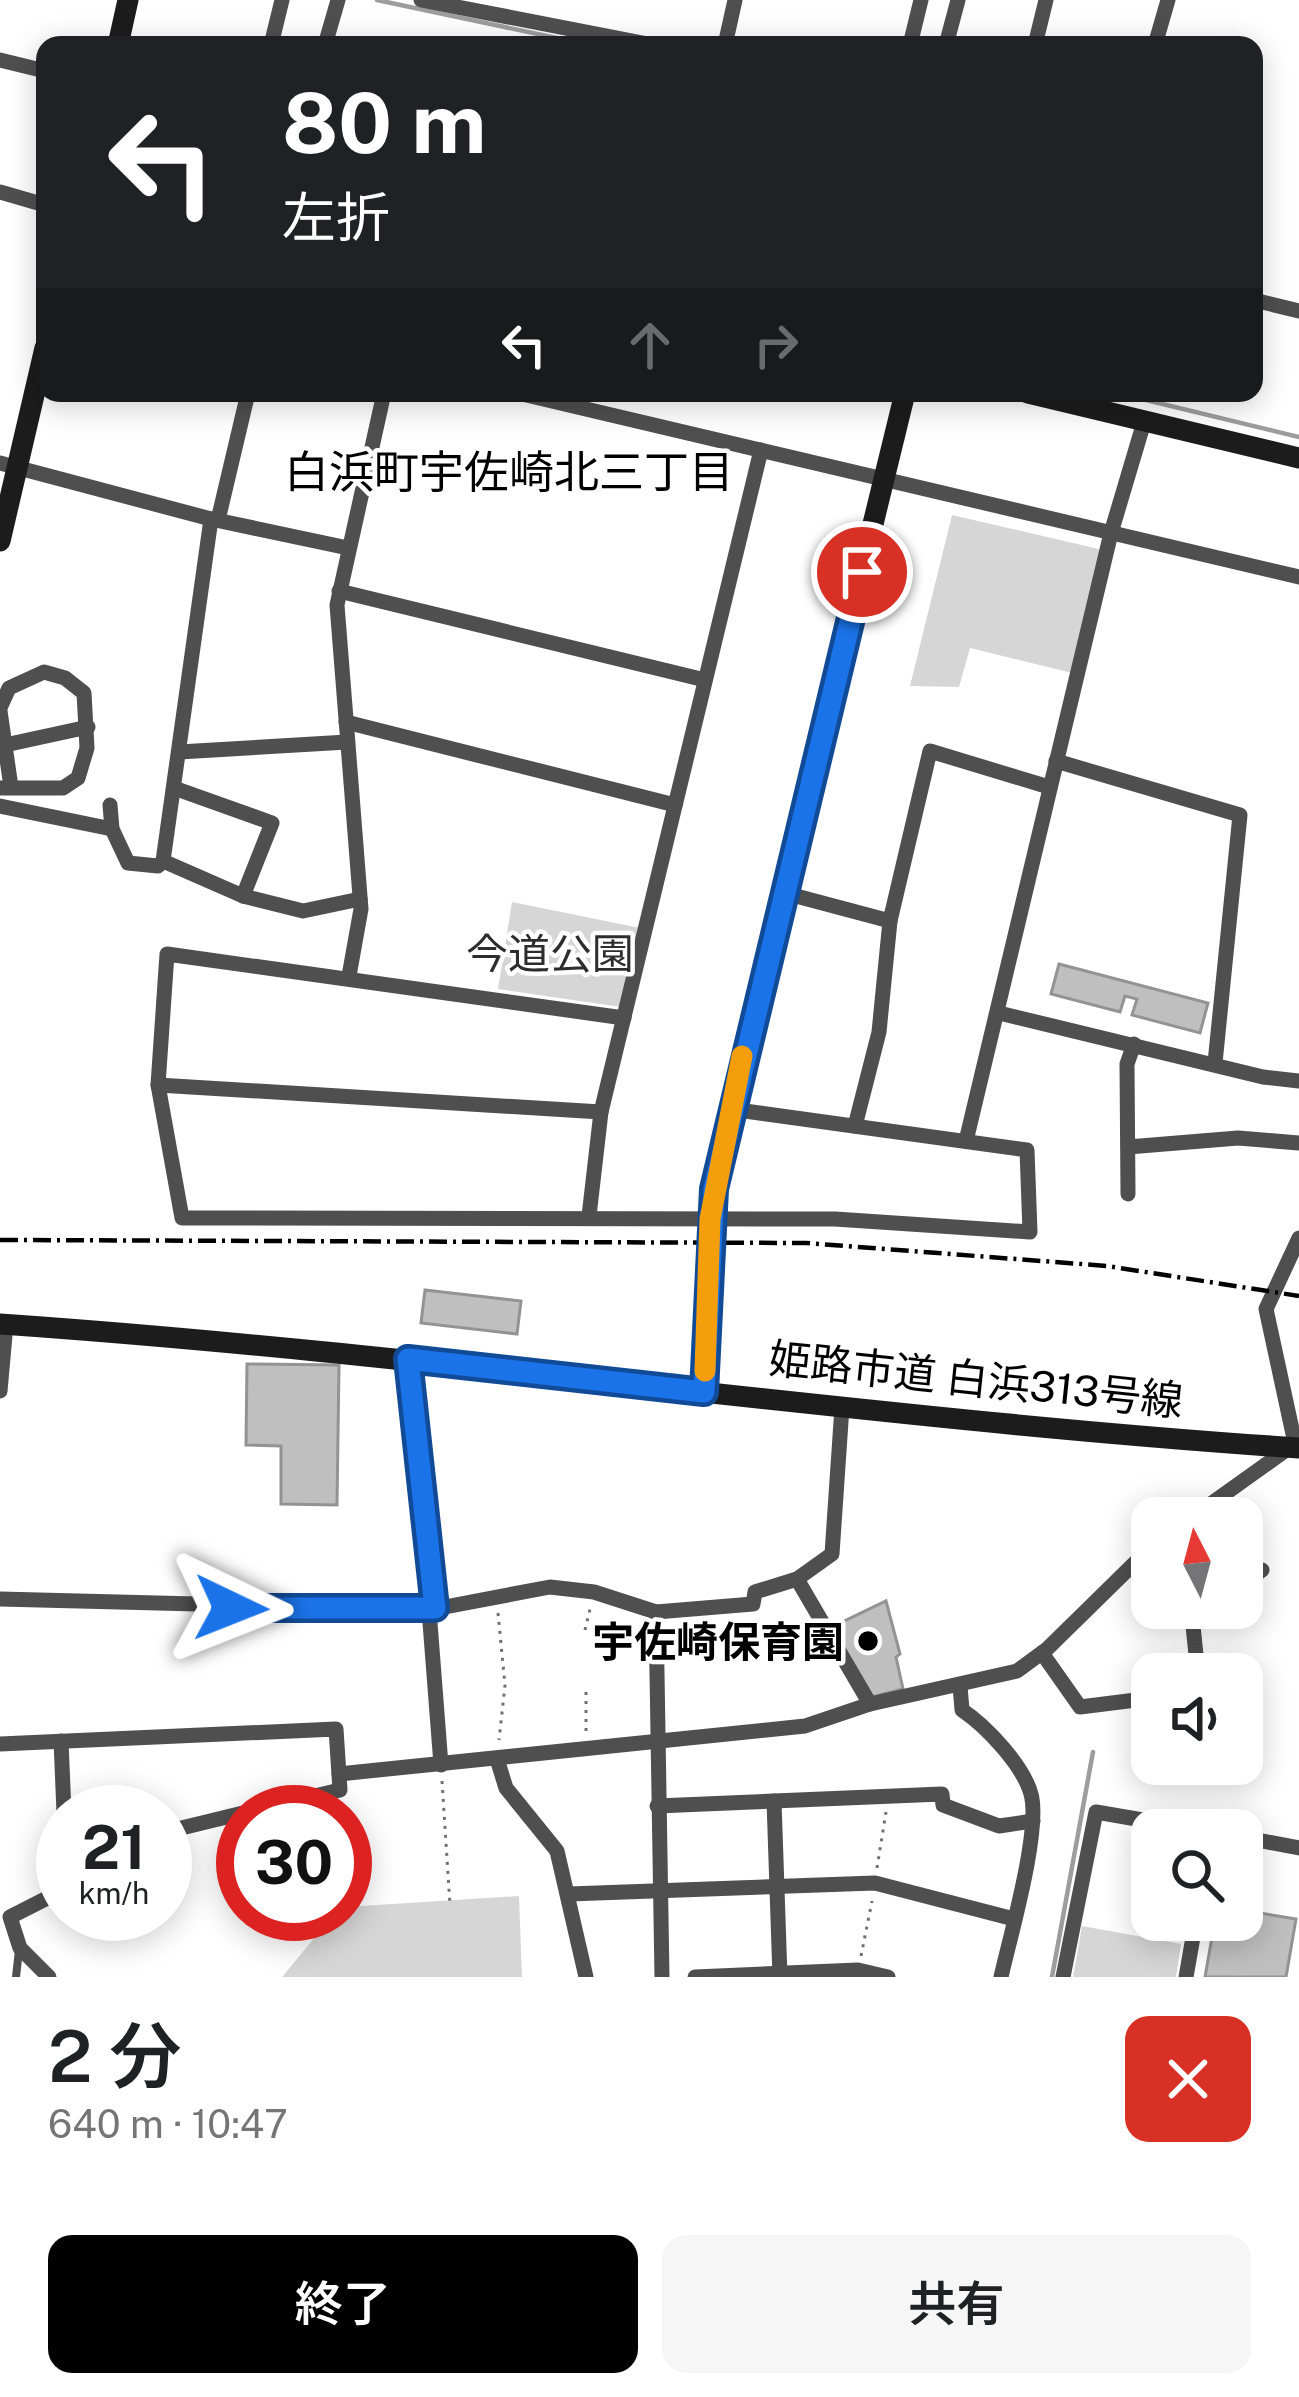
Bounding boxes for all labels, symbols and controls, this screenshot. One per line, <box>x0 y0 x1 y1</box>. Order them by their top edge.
text: 80 m <box>282 73 486 172</box>
icon: left <box>84 84 240 240</box>
text: 左折 <box>282 186 390 249</box>
icon: left <box>491 312 557 378</box>
icon: ahead <box>617 312 683 378</box>
icon: right <box>743 312 809 378</box>
district label: 白浜町宇佐崎北三丁目 <box>284 445 734 498</box>
pin <box>811 521 913 623</box>
icon: arrive <box>829 539 895 605</box>
park label: 今道公園 <box>466 929 634 978</box>
street label: 姫路市道 白浜313号線 <box>766 1333 1186 1425</box>
north arrow <box>1131 1497 1263 1629</box>
map controls <box>1131 1497 1263 1941</box>
position arrow <box>168 1545 294 1671</box>
place label: 宇佐崎保育園 <box>592 1617 844 1666</box>
marker: 宇佐崎保育園 <box>855 1628 881 1654</box>
button: sound <box>1131 1653 1263 1785</box>
speed limit sign: 30 <box>216 1785 372 1941</box>
button: search <box>1131 1809 1263 1941</box>
text: 21 <box>82 1812 146 1883</box>
text: km/h <box>79 1875 149 1911</box>
text: 2 分 <box>48 2014 181 2098</box>
button: close <box>1125 2016 1251 2142</box>
text: 640 m · 10:47 <box>48 2101 288 2147</box>
button: 終了 <box>48 2235 638 2373</box>
button: 共有 <box>662 2235 1251 2373</box>

